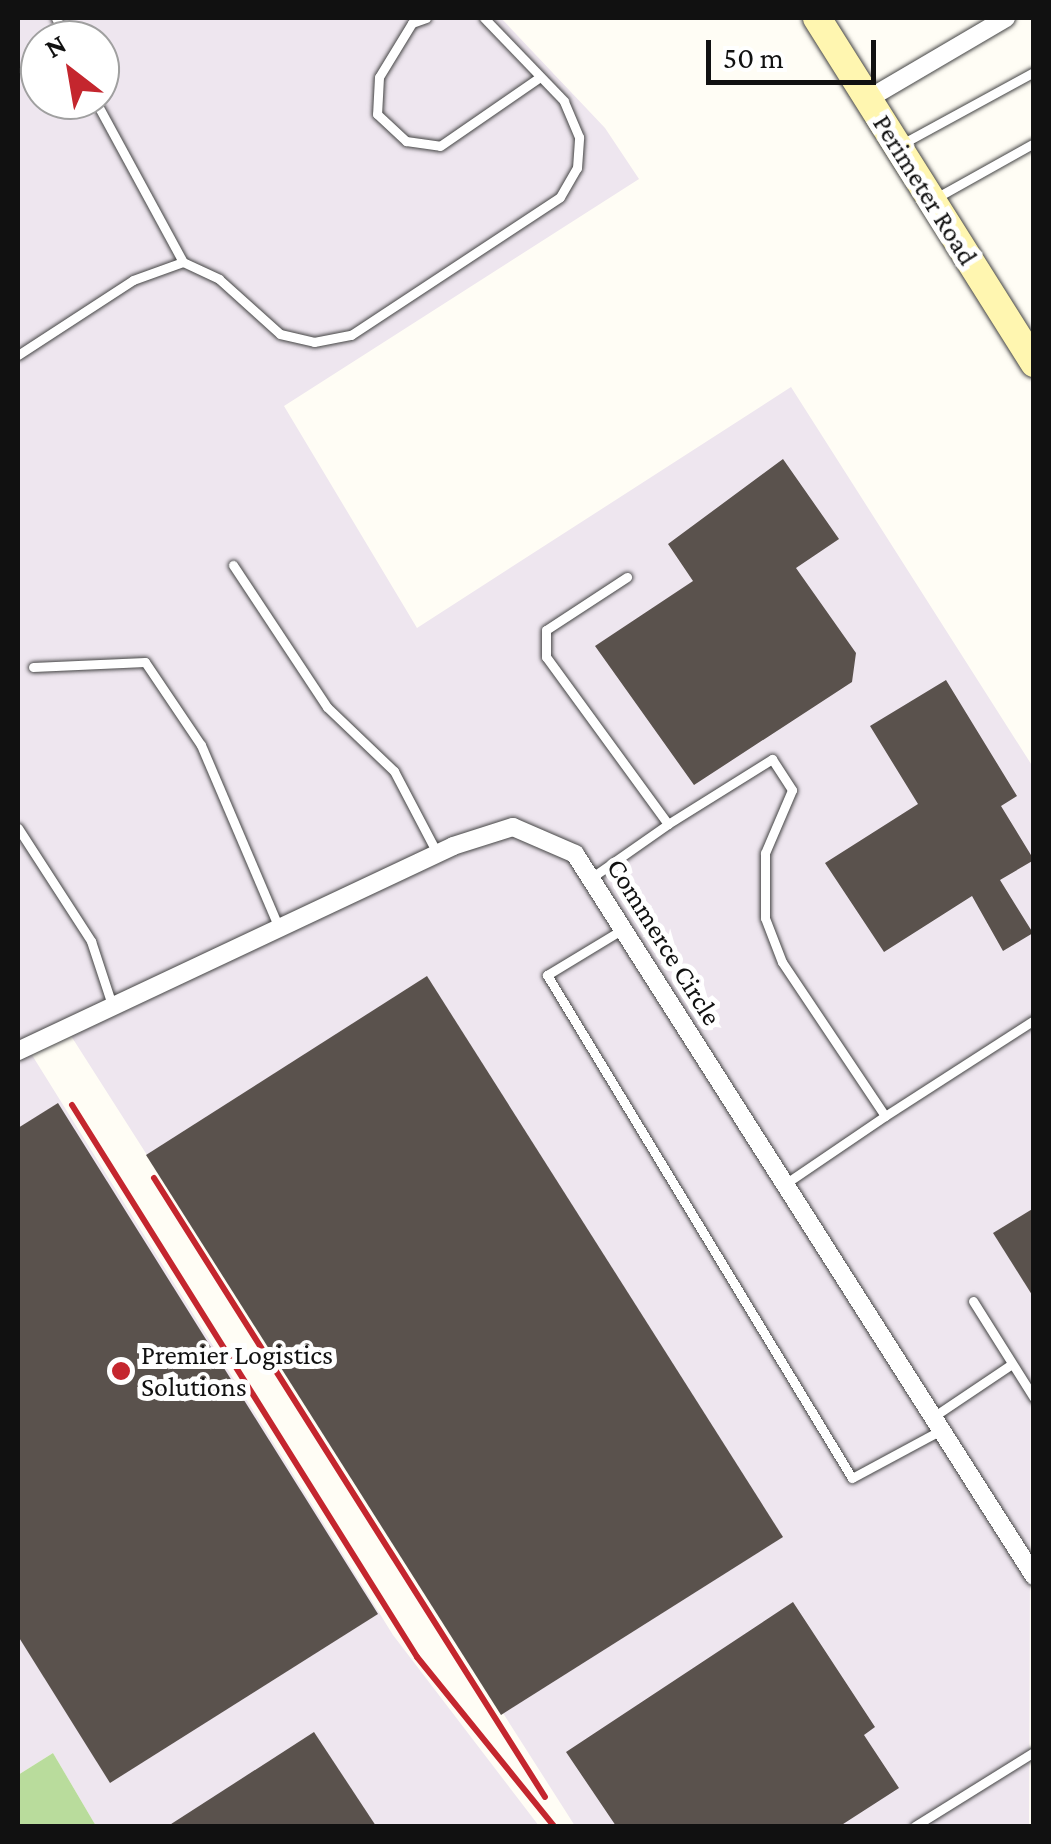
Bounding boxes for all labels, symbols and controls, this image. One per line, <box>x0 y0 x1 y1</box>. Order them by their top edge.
north arrow <box>20 20 120 120</box>
scale bar <box>711 20 881 82</box>
text: N <box>39 27 71 64</box>
text: 50 m <box>723 41 784 74</box>
street label: Perimeter Road <box>865 108 985 272</box>
street label: Commerce Circle <box>599 852 729 1032</box>
place label: Premier Logistics Solutions <box>141 1338 333 1404</box>
marker: Premier Logistics Solutions <box>110 1360 132 1382</box>

